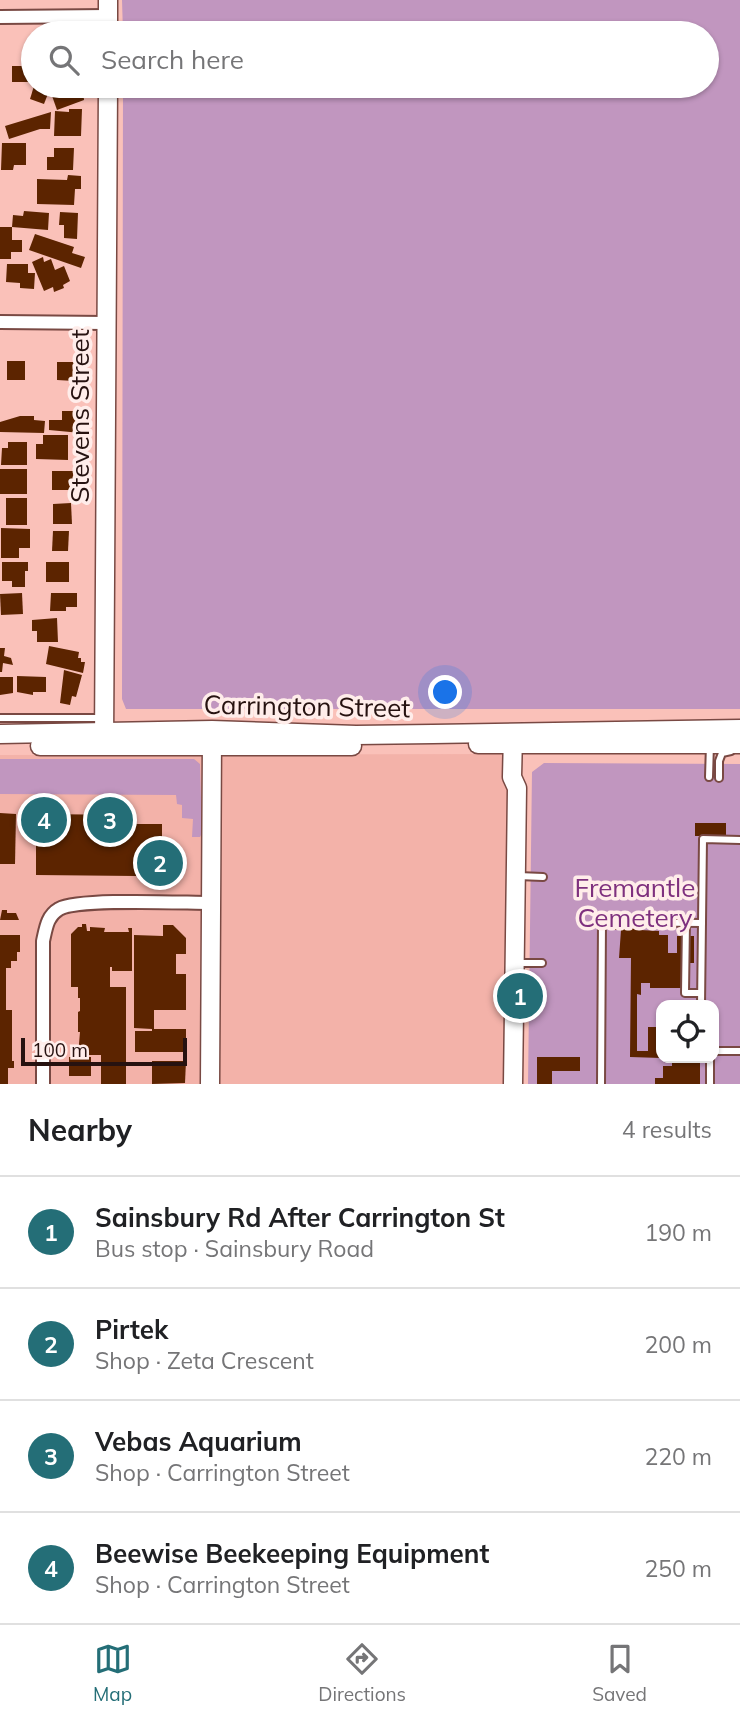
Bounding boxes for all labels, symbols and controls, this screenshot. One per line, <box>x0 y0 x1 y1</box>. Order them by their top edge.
search box <box>21 21 719 98</box>
icon: search <box>45 41 83 79</box>
text: Search here <box>101 43 244 76</box>
street label: Stevens Street <box>63 329 96 503</box>
your location <box>428 675 462 709</box>
street label: Carrington Street <box>203 688 411 724</box>
pin: 4 <box>21 794 67 846</box>
pin: 3 <box>87 794 133 846</box>
pin: 2 <box>137 837 183 889</box>
park label: Fremantle Cemetery <box>575 871 695 934</box>
pin: 1 <box>497 970 543 1022</box>
map controls <box>656 1000 719 1063</box>
button: locate <box>656 1000 719 1063</box>
scale bar <box>21 1035 187 1067</box>
text: 100 m <box>32 1038 88 1062</box>
text: Nearby <box>28 1111 132 1149</box>
text: 4 results <box>622 1115 712 1144</box>
text: Sainsbury Rd After Carrington St <box>95 1201 505 1234</box>
text: 1 <box>44 1218 58 1247</box>
text: 190 m <box>644 1218 712 1247</box>
text: Bus stop · Sainsbury Road <box>95 1234 374 1263</box>
text: Pirtek <box>95 1313 168 1346</box>
text: 2 <box>44 1330 58 1359</box>
text: 200 m <box>644 1330 712 1359</box>
text: Shop · Zeta Crescent <box>95 1346 314 1375</box>
text: Vebas Aquarium <box>95 1425 302 1458</box>
text: 3 <box>44 1442 58 1471</box>
text: 220 m <box>644 1442 712 1471</box>
text: Shop · Carrington Street <box>95 1458 350 1487</box>
text: Beewise Beekeeping Equipment <box>95 1537 489 1570</box>
text: 4 <box>44 1554 58 1583</box>
text: 250 m <box>644 1554 712 1583</box>
text: Shop · Carrington Street <box>95 1570 350 1599</box>
tab: Map <box>93 1640 132 1706</box>
tab: Directions <box>318 1640 406 1706</box>
tab: Saved <box>592 1640 647 1706</box>

